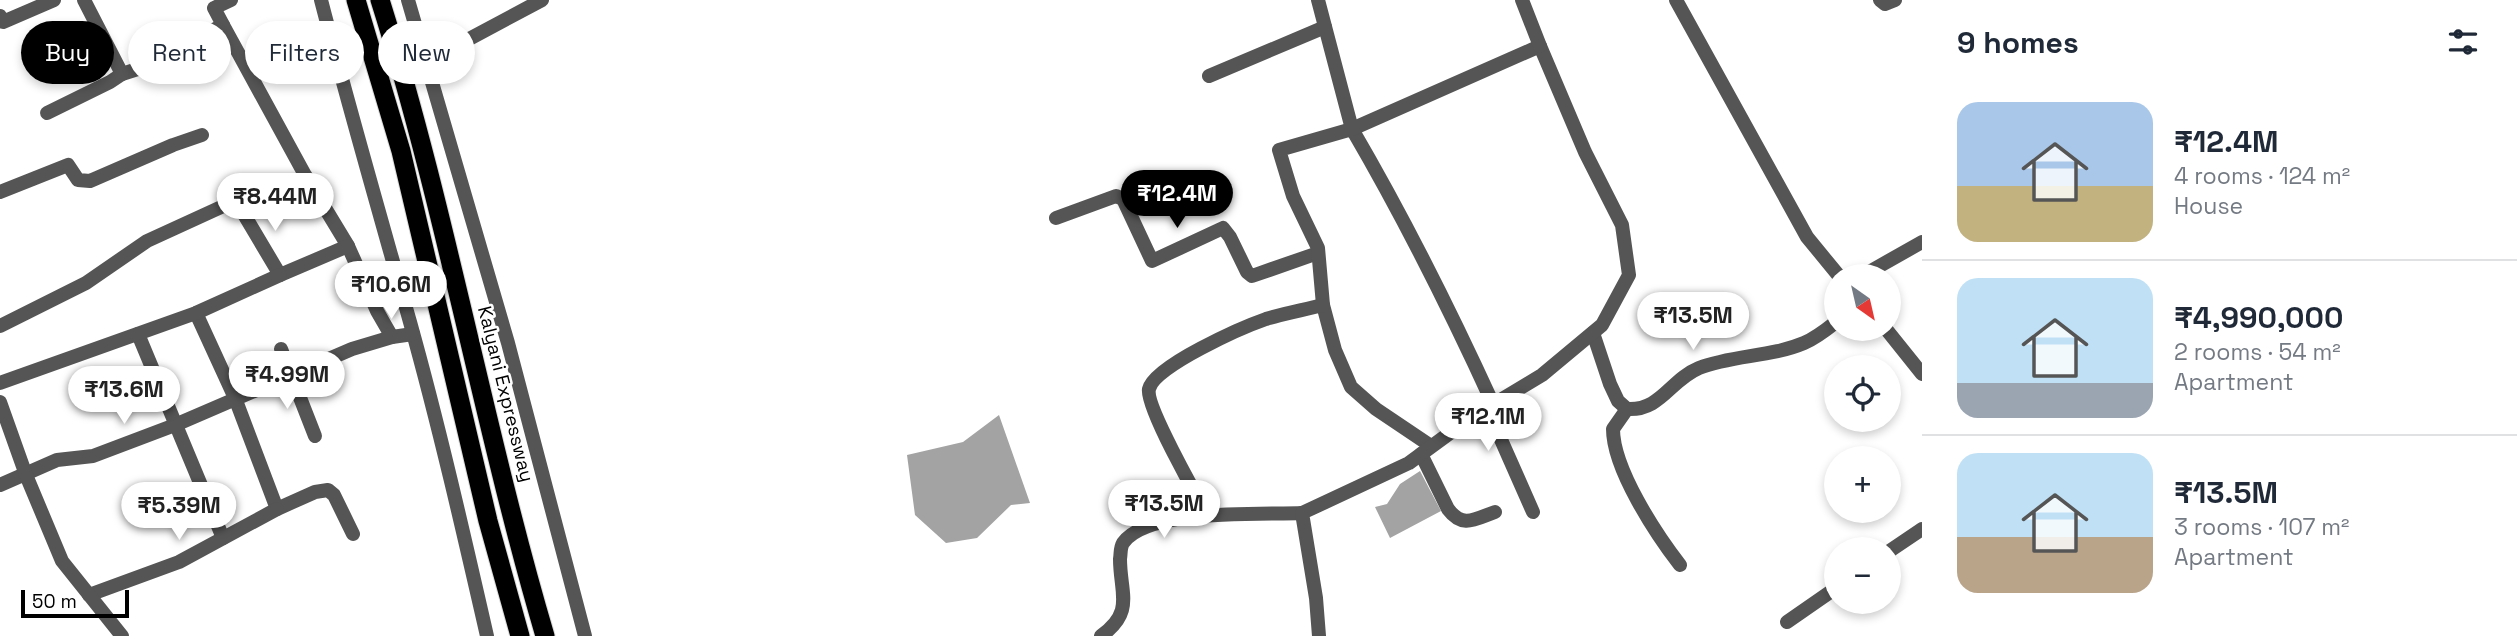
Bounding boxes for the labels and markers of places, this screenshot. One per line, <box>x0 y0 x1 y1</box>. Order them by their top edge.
pin: ₹12.4M <box>1120 170 1234 230</box>
pin: ₹8.44M <box>218 174 332 233</box>
pin: ₹10.6M <box>334 262 448 321</box>
pin: ₹13.5M <box>1636 292 1750 352</box>
pin: ₹4.99M <box>230 352 344 411</box>
pin: ₹13.6M <box>67 366 181 426</box>
pin: ₹12.1M <box>1431 393 1545 453</box>
pin: ₹13.5M <box>1107 480 1221 540</box>
pin: ₹5.39M <box>122 482 236 542</box>

